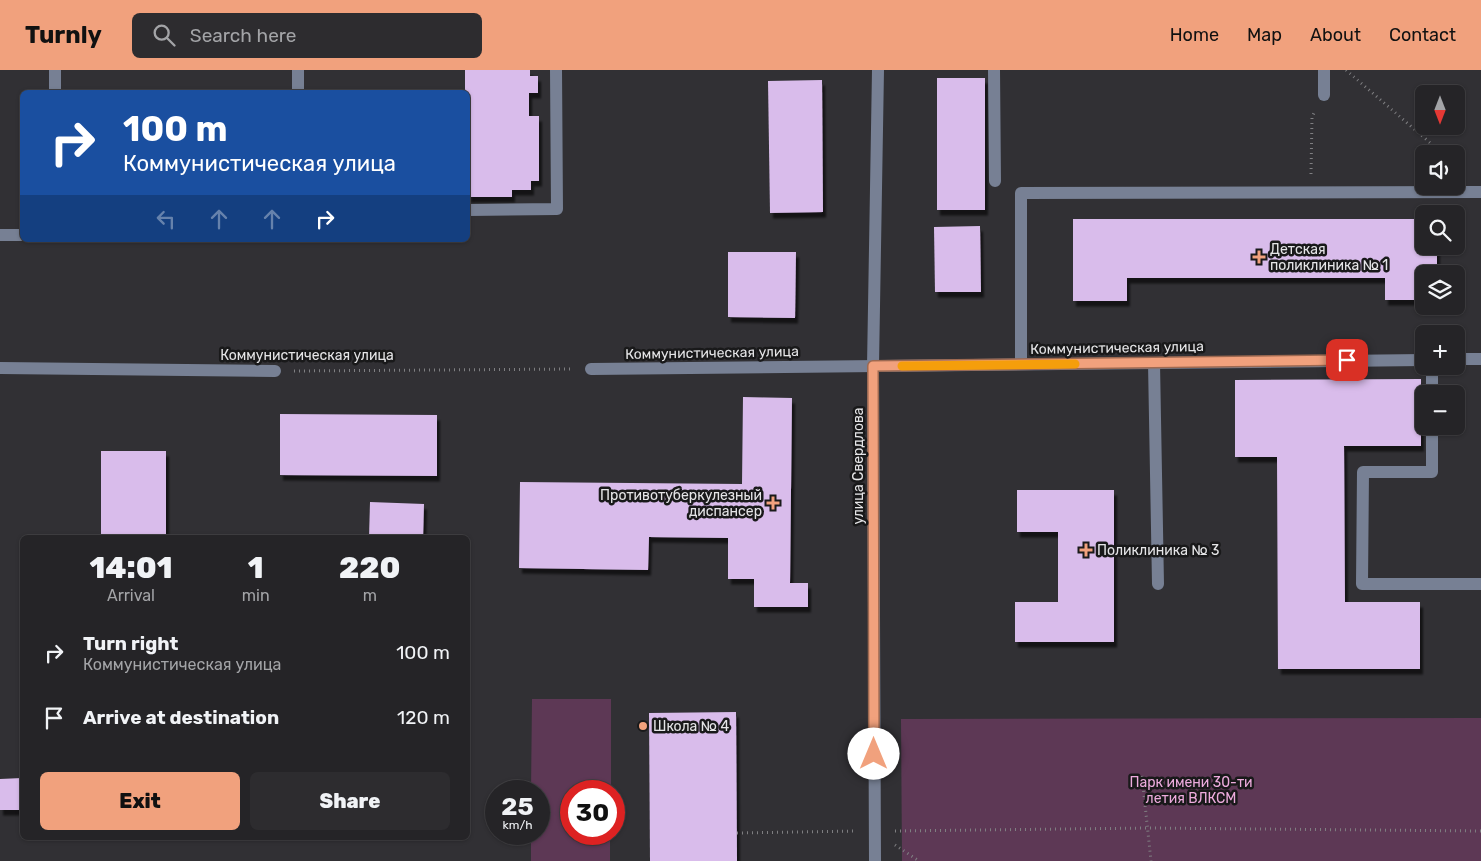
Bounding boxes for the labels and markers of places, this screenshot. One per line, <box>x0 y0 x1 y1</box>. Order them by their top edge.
place label: Детская поликлиника № 1 <box>1270 241 1388 274</box>
marker: Детская поликлиника № 1 <box>1252 250 1266 264</box>
pin <box>1326 339 1368 381</box>
place label: Противотуберкулезный диспансер <box>600 487 762 520</box>
marker: Противотуберкулезный диспансер <box>766 496 780 510</box>
place label: Поликлиника № 3 <box>1097 542 1219 559</box>
marker: Поликлиника № 3 <box>1079 543 1093 557</box>
place label: Школа № 4 <box>653 718 729 735</box>
marker: Школа № 4 <box>637 720 649 732</box>

